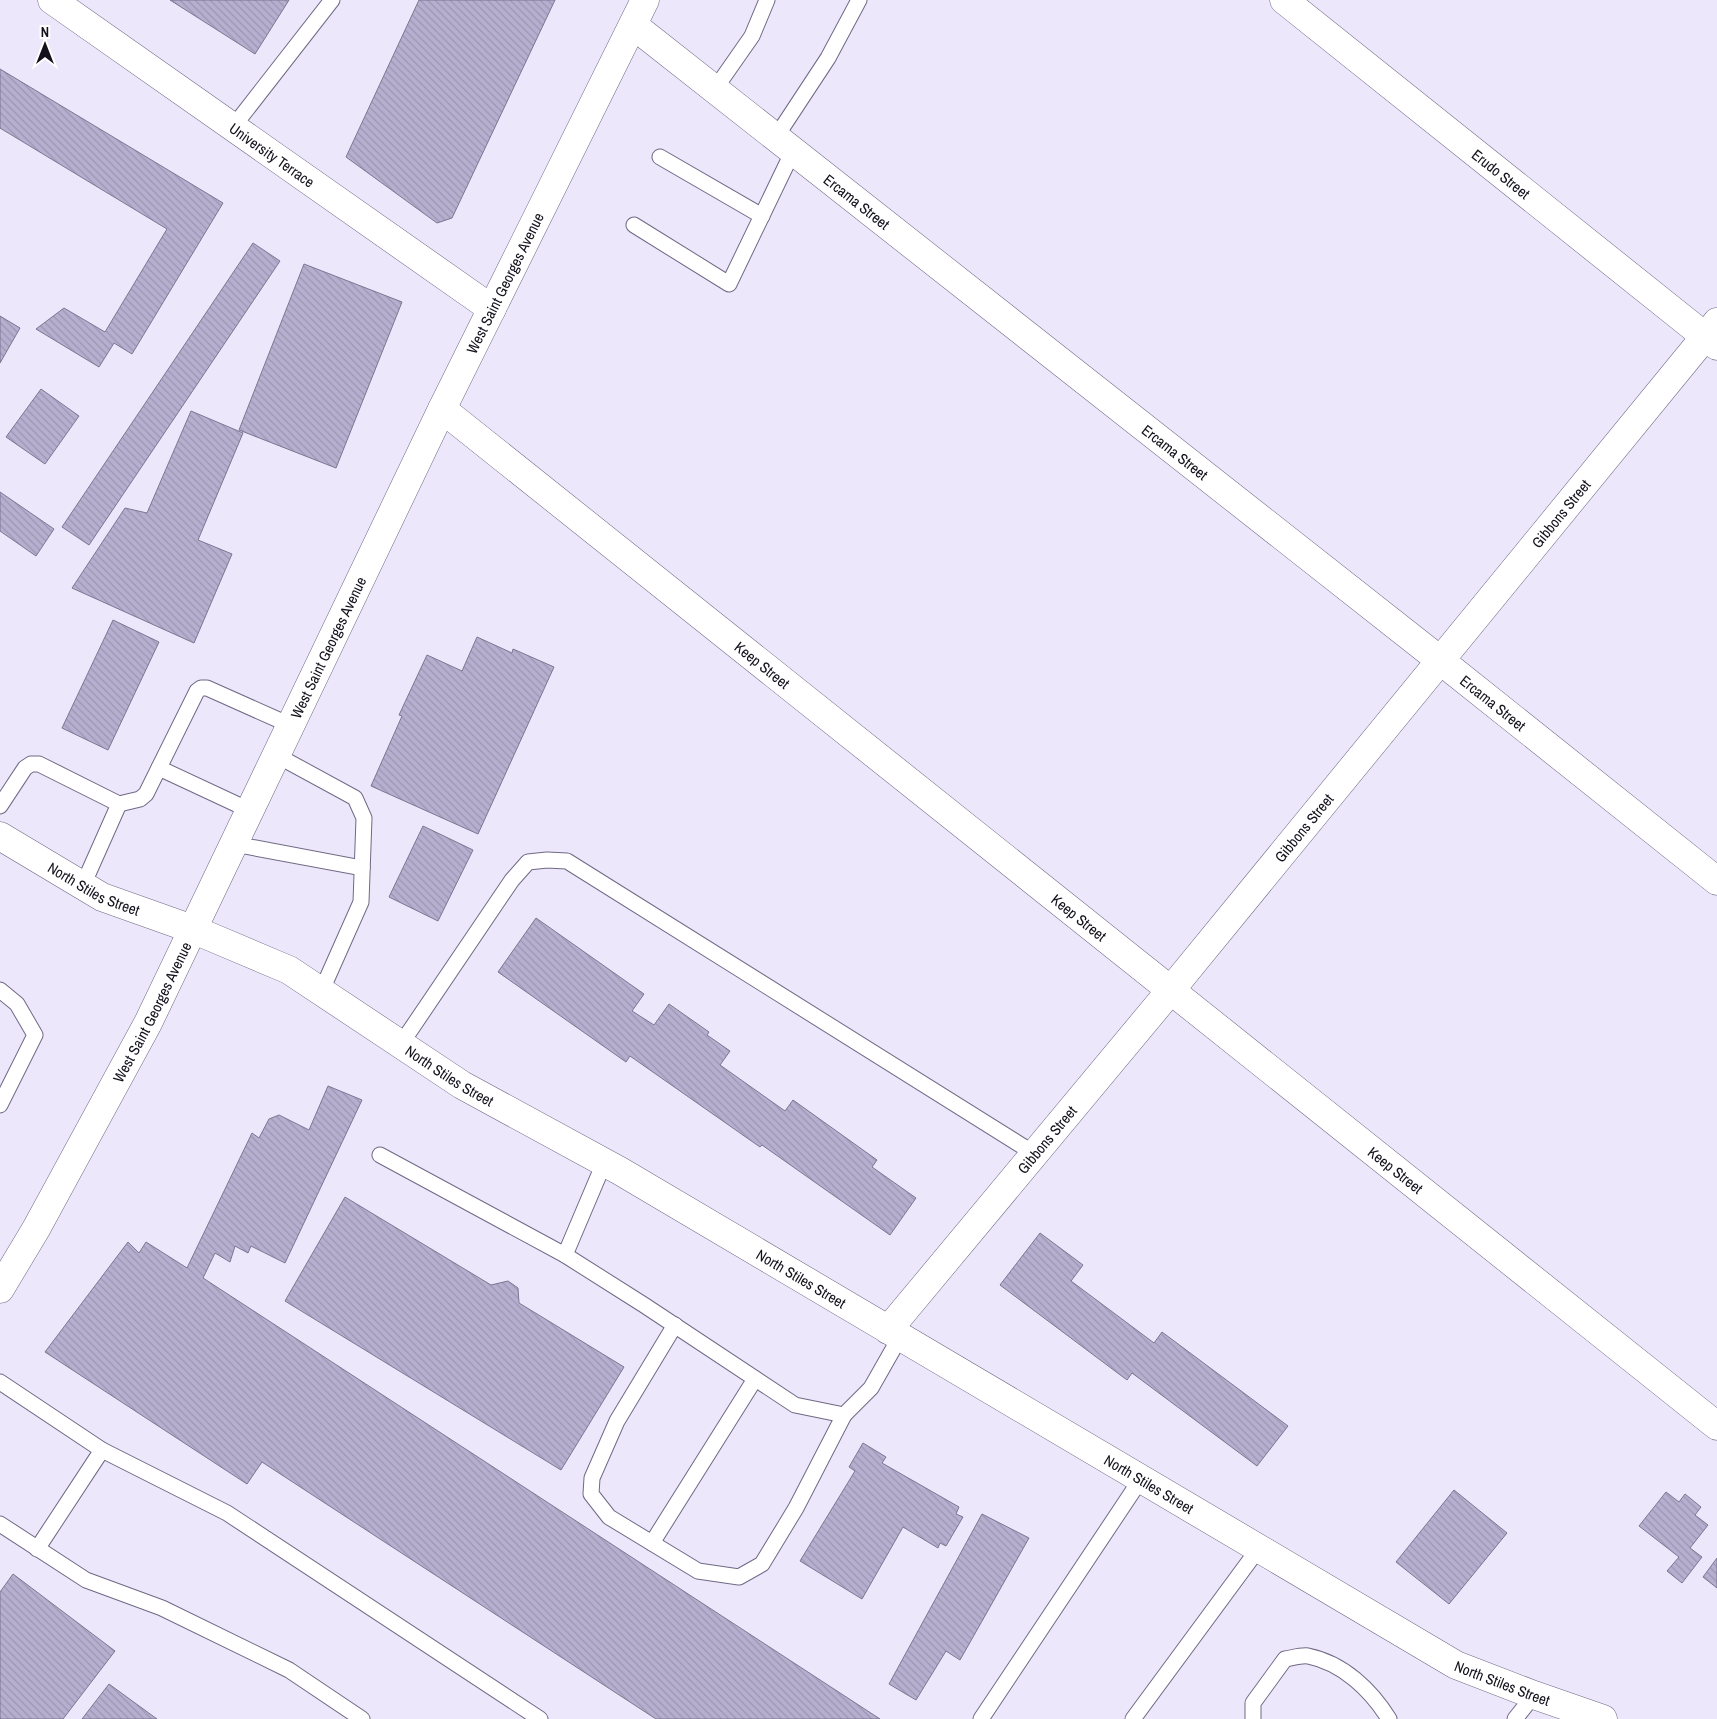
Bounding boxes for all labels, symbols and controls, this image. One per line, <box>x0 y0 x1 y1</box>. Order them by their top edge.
north arrow <box>20 20 70 70</box>
text: N <box>41 23 49 41</box>
street label: University Terrace <box>225 117 319 192</box>
street label: Erudo Street <box>1468 144 1535 204</box>
street label: Ercama Street <box>820 169 895 234</box>
street label: West Saint Georges Avenue <box>461 209 549 357</box>
street label: Ercama Street <box>1138 419 1213 485</box>
street label: Gibbons Street <box>1526 474 1595 552</box>
street label: West Saint Georges Avenue <box>285 573 371 722</box>
street label: Keep Street <box>731 636 795 694</box>
street label: Ercama Street <box>1456 670 1531 736</box>
street label: Gibbons Street <box>1269 788 1338 866</box>
street label: North Stiles Street <box>44 857 143 920</box>
street label: Keep Street <box>1047 889 1112 946</box>
street label: West Saint Georges Avenue <box>107 938 196 1086</box>
street label: North Stiles Street <box>401 1040 498 1111</box>
street label: Gibbons Street <box>1012 1100 1082 1178</box>
street label: Keep Street <box>1364 1141 1428 1199</box>
street label: North Stiles Street <box>753 1244 851 1313</box>
street label: North Stiles Street <box>1101 1449 1198 1519</box>
street label: North Stiles Street <box>1452 1655 1553 1710</box>

